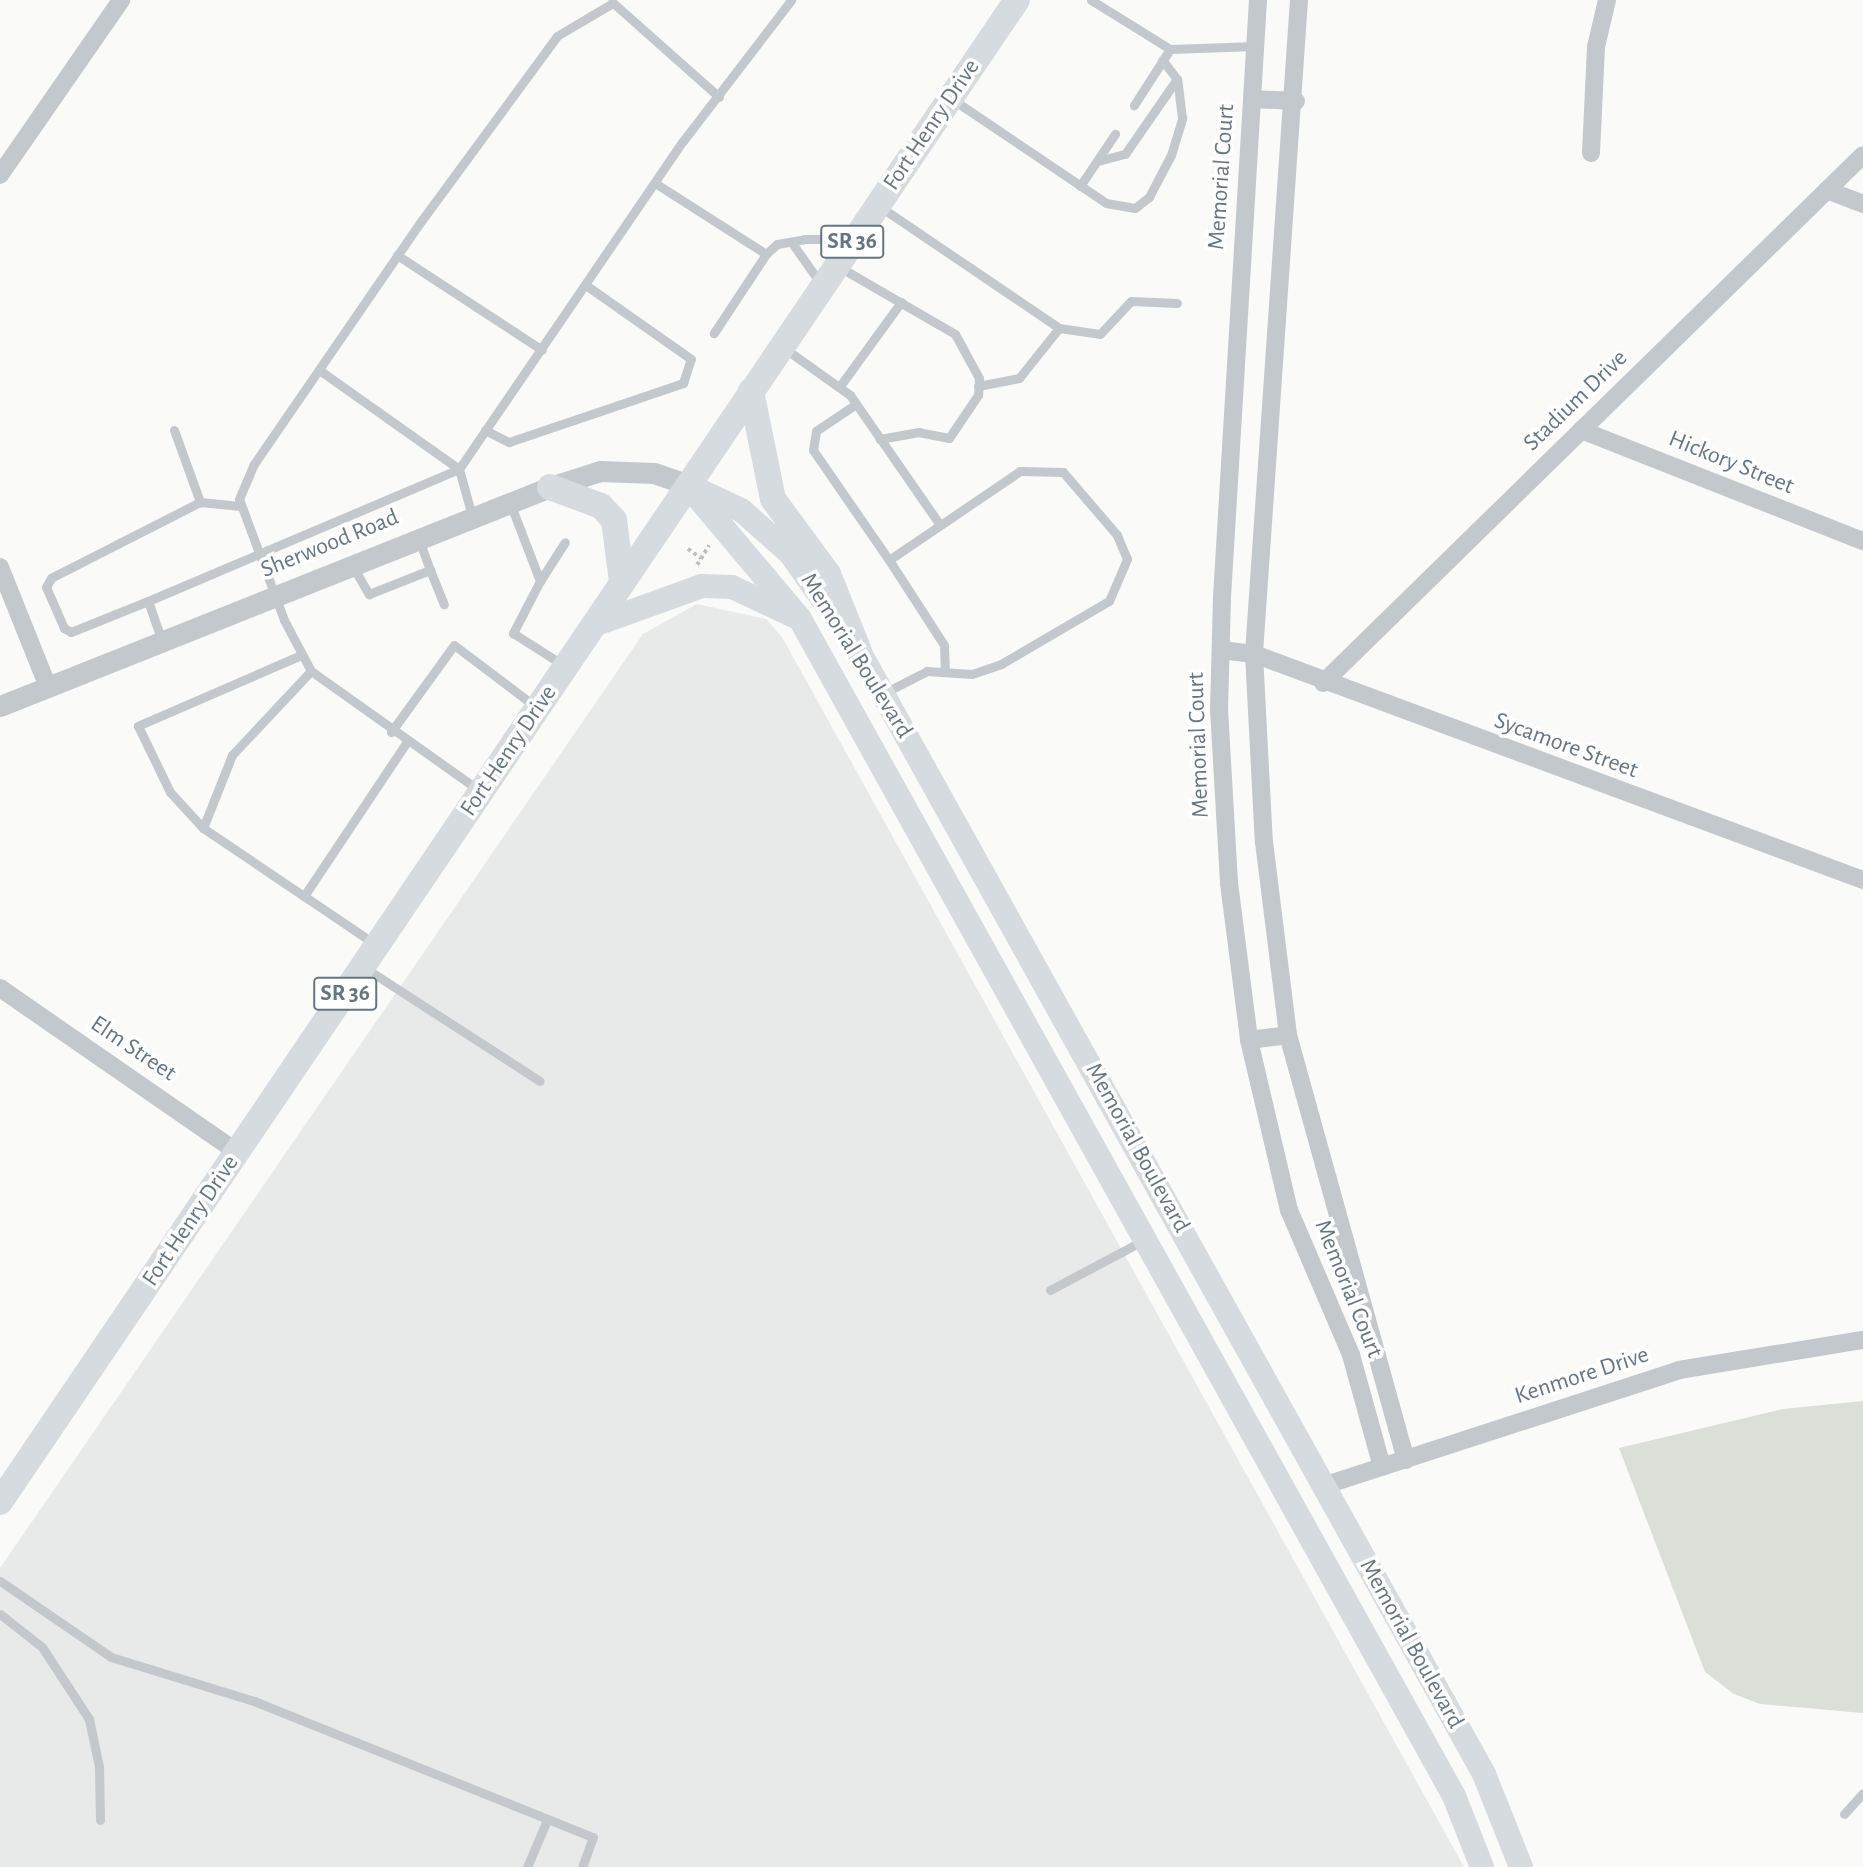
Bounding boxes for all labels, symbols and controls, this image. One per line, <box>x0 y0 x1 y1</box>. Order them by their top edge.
street label: Fort Henry Drive <box>878 54 986 196</box>
street label: Memorial Court <box>1203 103 1241 251</box>
road number: SR 36 <box>819 222 885 262</box>
street label: Stadium Drive <box>1518 344 1634 458</box>
street label: Hickory Street <box>1664 425 1798 501</box>
street label: Sherwood Road <box>257 503 403 585</box>
street label: Memorial Boulevard <box>794 568 918 744</box>
street label: Memorial Court <box>1182 672 1216 818</box>
street label: Fort Henry Drive <box>455 680 563 822</box>
street label: Sycamore Street <box>1490 707 1642 785</box>
road number: SR 36 <box>312 974 378 1014</box>
street label: Elm Street <box>85 1010 181 1088</box>
street label: Memorial Boulevard <box>1079 1058 1195 1238</box>
street label: Fort Henry Drive <box>137 1150 245 1292</box>
street label: Memorial Court <box>1307 1216 1389 1362</box>
street label: Kenmore Drive <box>1511 1341 1653 1411</box>
street label: Memorial Boulevard <box>1353 1554 1469 1734</box>

